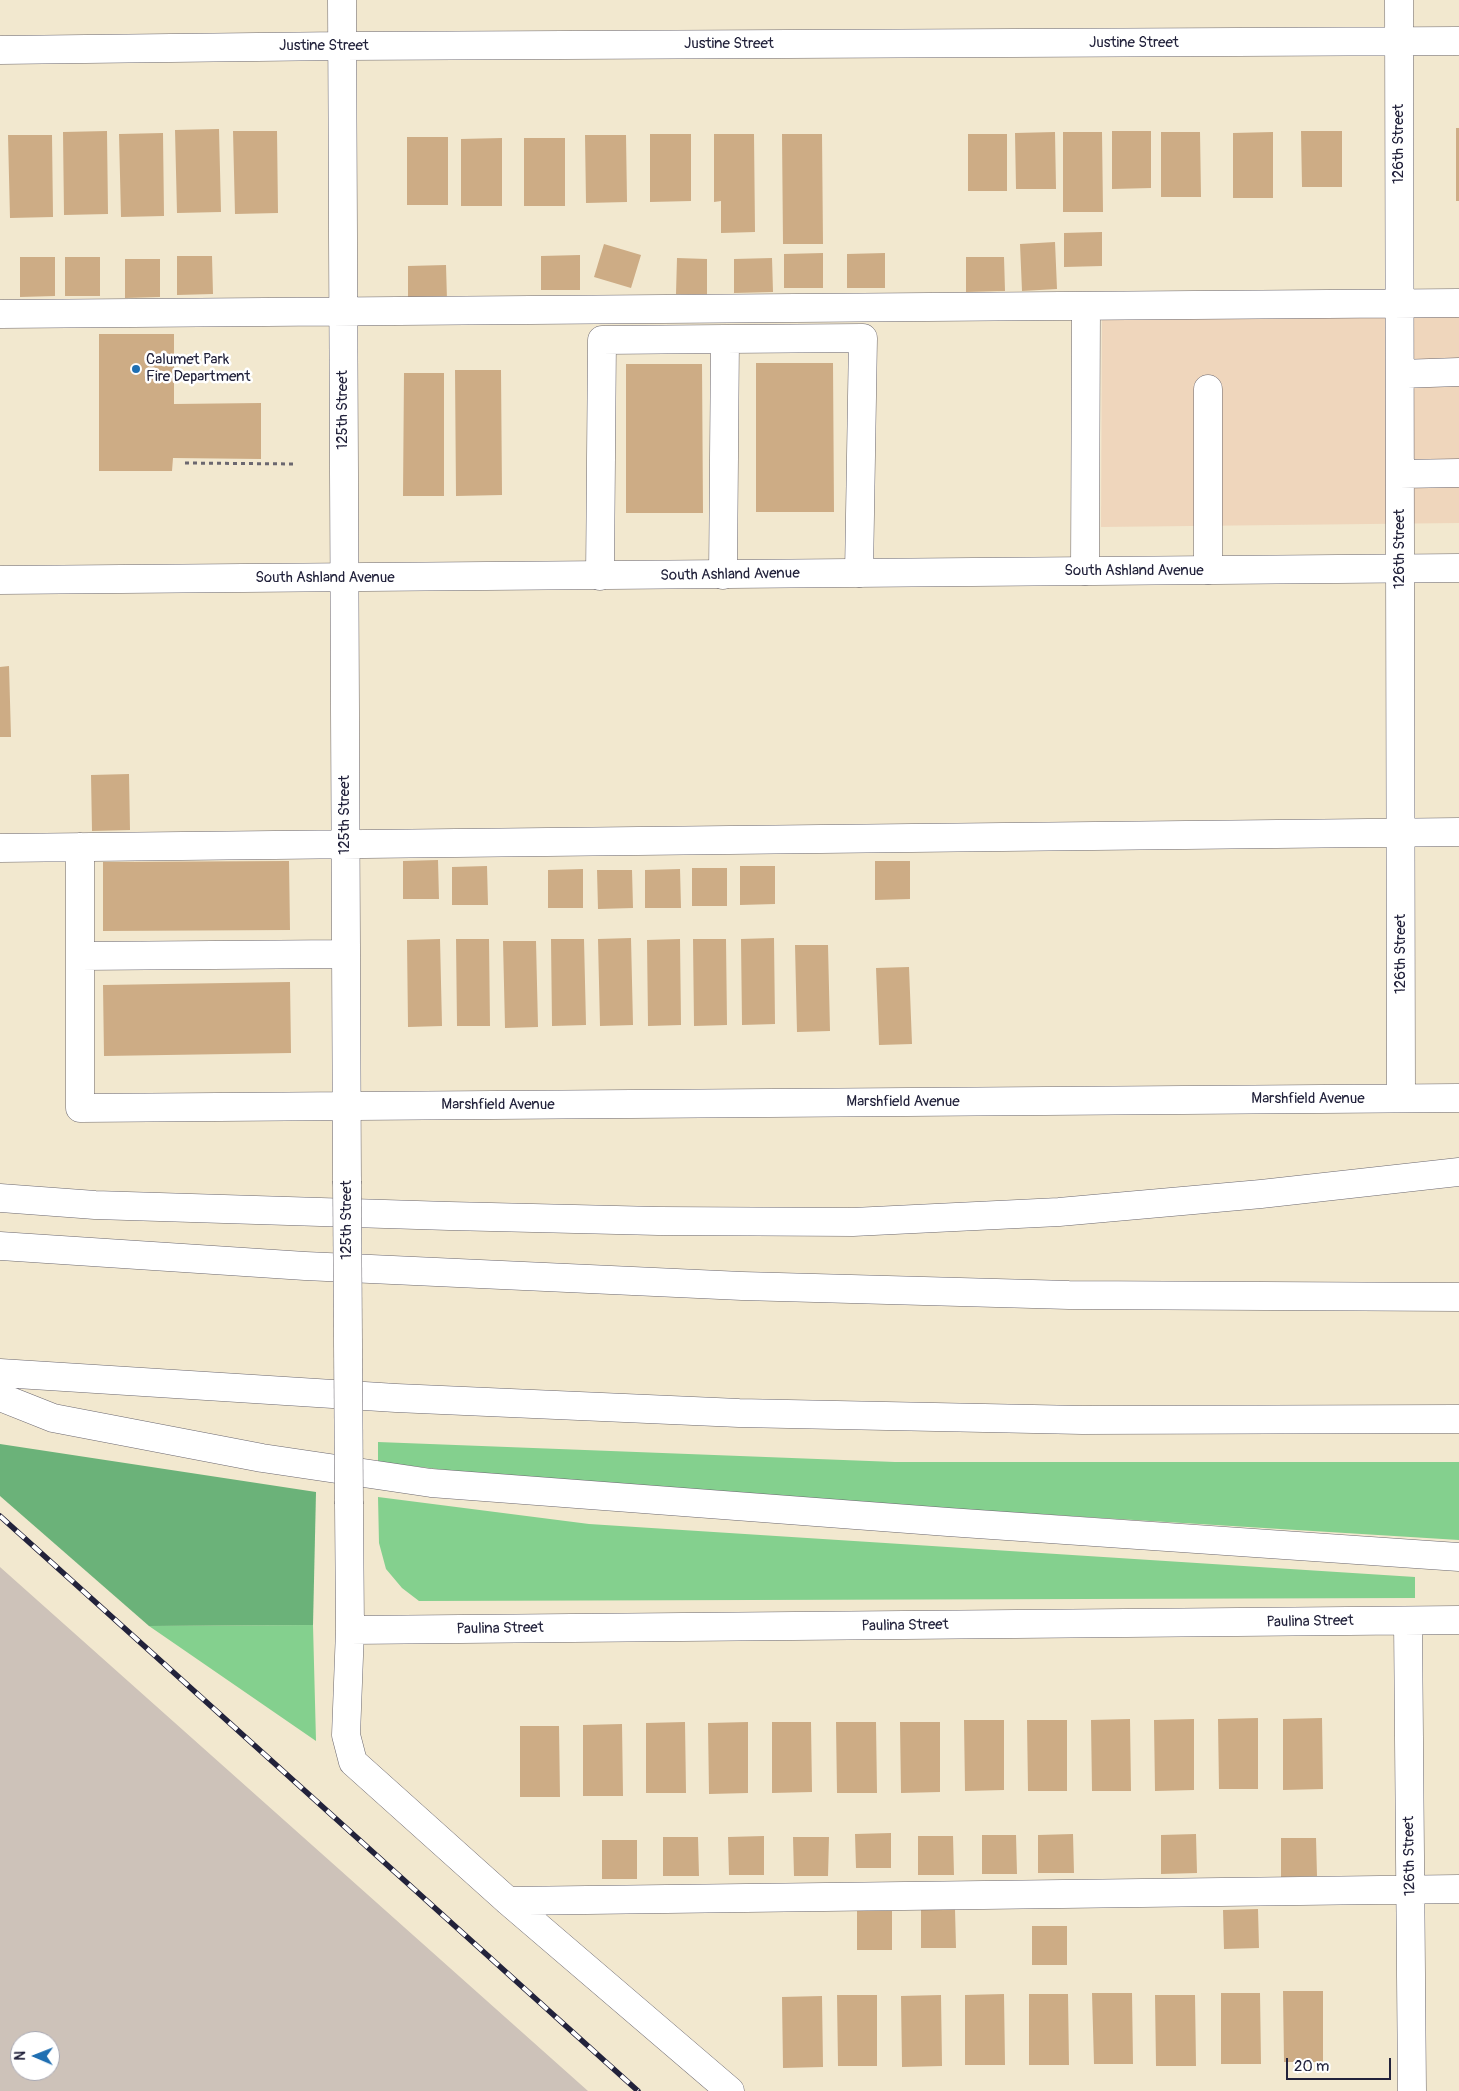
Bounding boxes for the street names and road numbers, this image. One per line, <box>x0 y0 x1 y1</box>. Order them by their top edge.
street label: Justine Street <box>1089 34 1179 52</box>
street label: Justine Street <box>684 35 774 53</box>
street label: Justine Street <box>279 37 369 55</box>
street label: 126th Street <box>1390 104 1408 184</box>
street label: 125th Street <box>334 370 352 450</box>
street label: 126th Street <box>1391 509 1409 589</box>
street label: South Ashland Avenue <box>1064 562 1204 580</box>
street label: South Ashland Avenue <box>660 565 800 585</box>
street label: South Ashland Avenue <box>255 569 395 587</box>
street label: 125th Street <box>336 775 354 855</box>
street label: 126th Street <box>1392 914 1410 994</box>
street label: Marshfield Avenue <box>1251 1090 1365 1108</box>
street label: Marshfield Avenue <box>846 1093 960 1111</box>
street label: Marshfield Avenue <box>441 1096 555 1114</box>
street label: 125th Street <box>338 1180 356 1260</box>
street label: Paulina Street <box>1266 1612 1354 1632</box>
street label: Paulina Street <box>861 1616 949 1636</box>
street label: Paulina Street <box>456 1619 544 1639</box>
street label: 126th Street <box>1400 1816 1420 1896</box>

